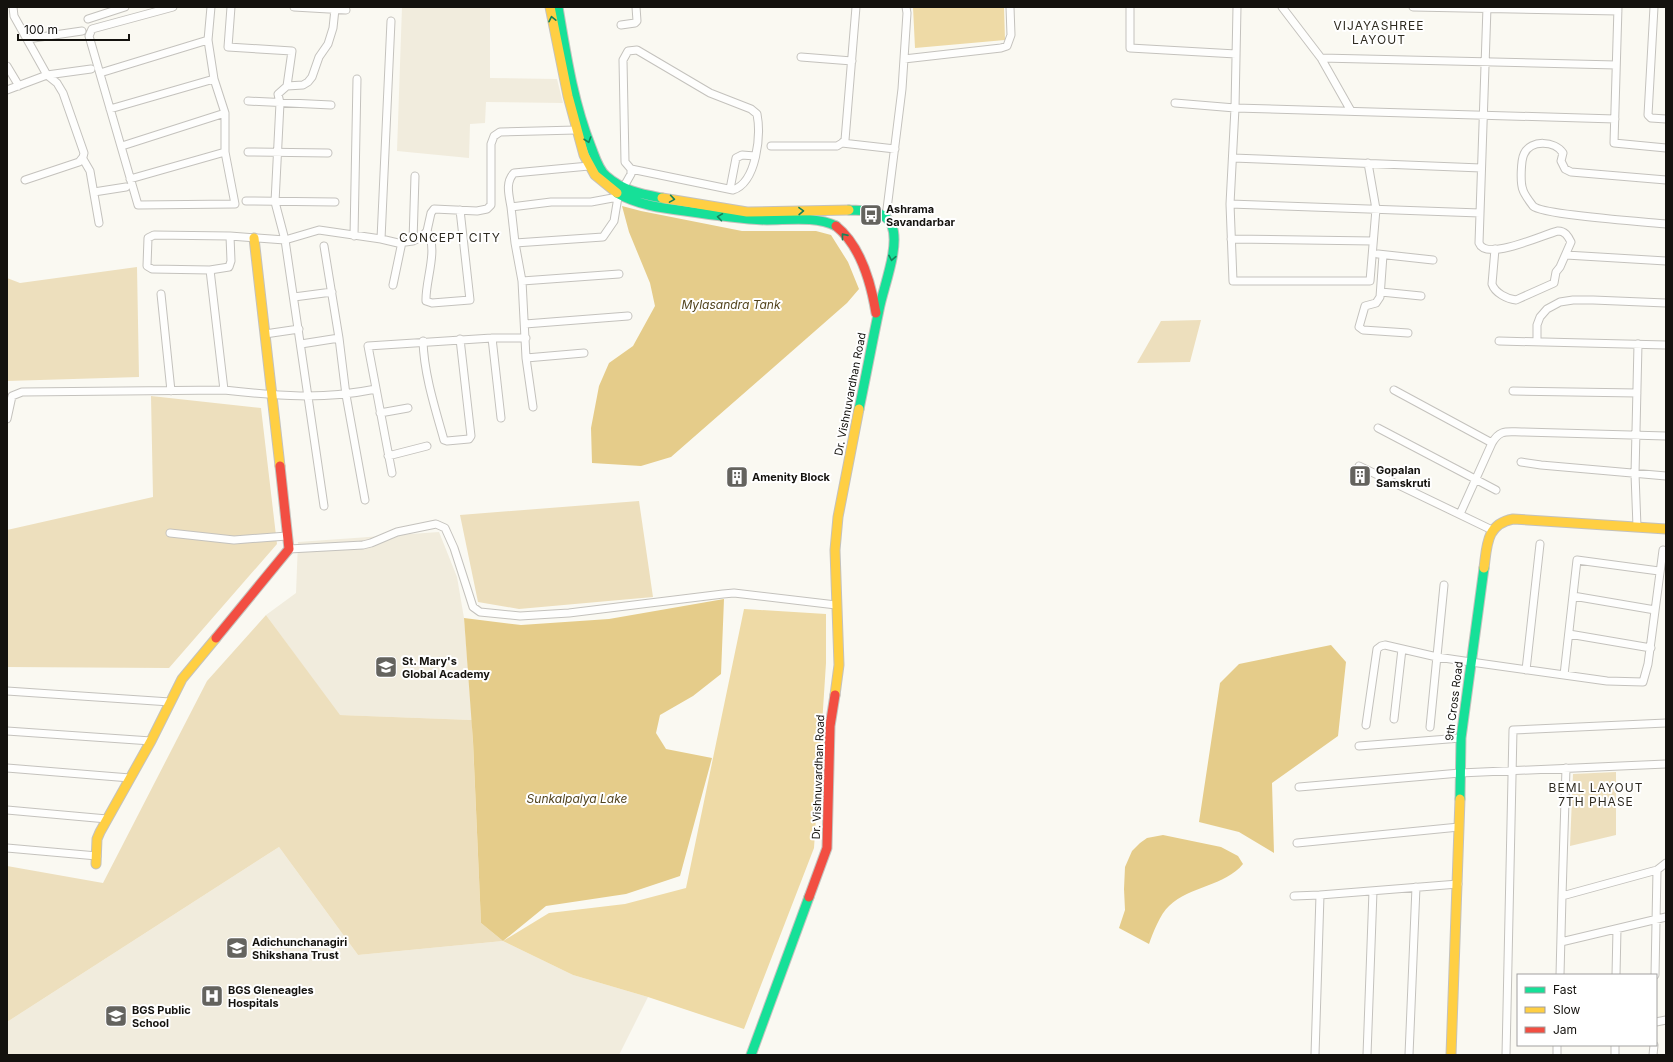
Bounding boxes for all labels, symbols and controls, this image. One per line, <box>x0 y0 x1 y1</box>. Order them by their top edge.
scale bar <box>18 16 129 42</box>
one-way arrow <box>548 16 557 22</box>
district label: VIJAYASHREE LAYOUT <box>1334 18 1424 47</box>
text: 100 m <box>24 22 58 37</box>
one-way arrow <box>583 137 591 144</box>
one-way arrow <box>669 195 675 203</box>
bus stop icon: Ashrama Savandarbar <box>858 202 884 228</box>
place label: Ashrama Savandarbar <box>886 202 956 229</box>
one-way arrow <box>798 207 804 215</box>
one-way arrow <box>717 213 723 222</box>
district label: CONCEPT CITY <box>399 230 501 245</box>
one-way arrow <box>842 233 849 240</box>
one-way arrow <box>888 255 896 261</box>
water label: Mylasandra Tank <box>681 297 781 312</box>
street label: Dr. Vishnuvardhan Road <box>831 331 869 457</box>
building icon: Gopalan Samskruti <box>1347 463 1373 489</box>
place label: Gopalan Samskruti <box>1376 463 1431 490</box>
building icon: Amenity Block <box>724 464 750 490</box>
place label: Amenity Block <box>752 470 831 484</box>
school or university icon: St. Mary's Global Academy <box>373 654 399 680</box>
place label: St. Mary's Global Academy <box>402 654 490 681</box>
street label: 9th Cross Road <box>1442 660 1466 742</box>
street label: Dr. Vishnuvardhan Road <box>809 714 827 840</box>
district label: BEML LAYOUT 7TH PHASE <box>1549 780 1643 809</box>
water label: Sunkalpalya Lake <box>527 791 627 806</box>
school or university icon: Adichunchanagiri Shikshana Trust <box>224 935 250 961</box>
place label: Adichunchanagiri Shikshana Trust <box>252 935 347 962</box>
legend <box>1517 974 1657 1046</box>
text: Fast <box>1553 982 1577 997</box>
hospital icon: BGS Gleneagles Hospitals <box>199 983 225 1009</box>
place label: BGS Gleneagles Hospitals <box>228 983 314 1010</box>
text: Slow <box>1553 1002 1581 1017</box>
school or university icon: BGS Public School <box>103 1003 129 1029</box>
place label: BGS Public School <box>132 1003 191 1030</box>
text: Jam <box>1553 1022 1577 1037</box>

